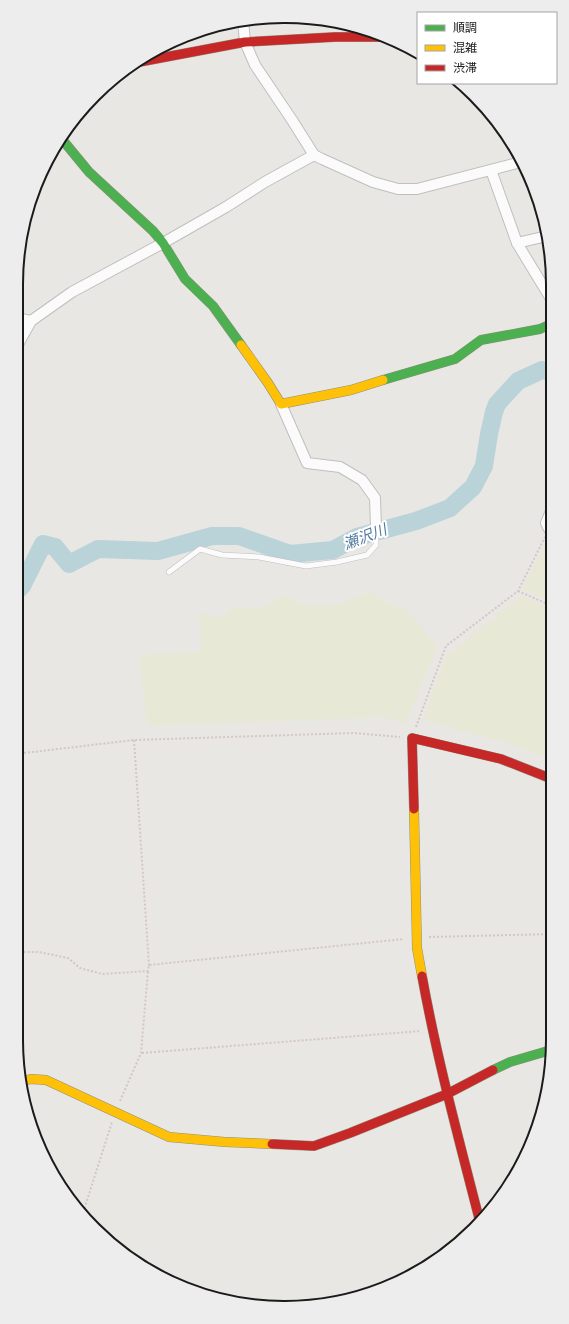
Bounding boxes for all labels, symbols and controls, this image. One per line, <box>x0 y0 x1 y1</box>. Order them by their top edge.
legend <box>417 12 557 84</box>
text: 順調 <box>453 21 477 35</box>
text: 混雑 <box>453 41 477 55</box>
text: 渋滞 <box>453 61 477 75</box>
water label: 瀬沢川 <box>341 520 391 553</box>

